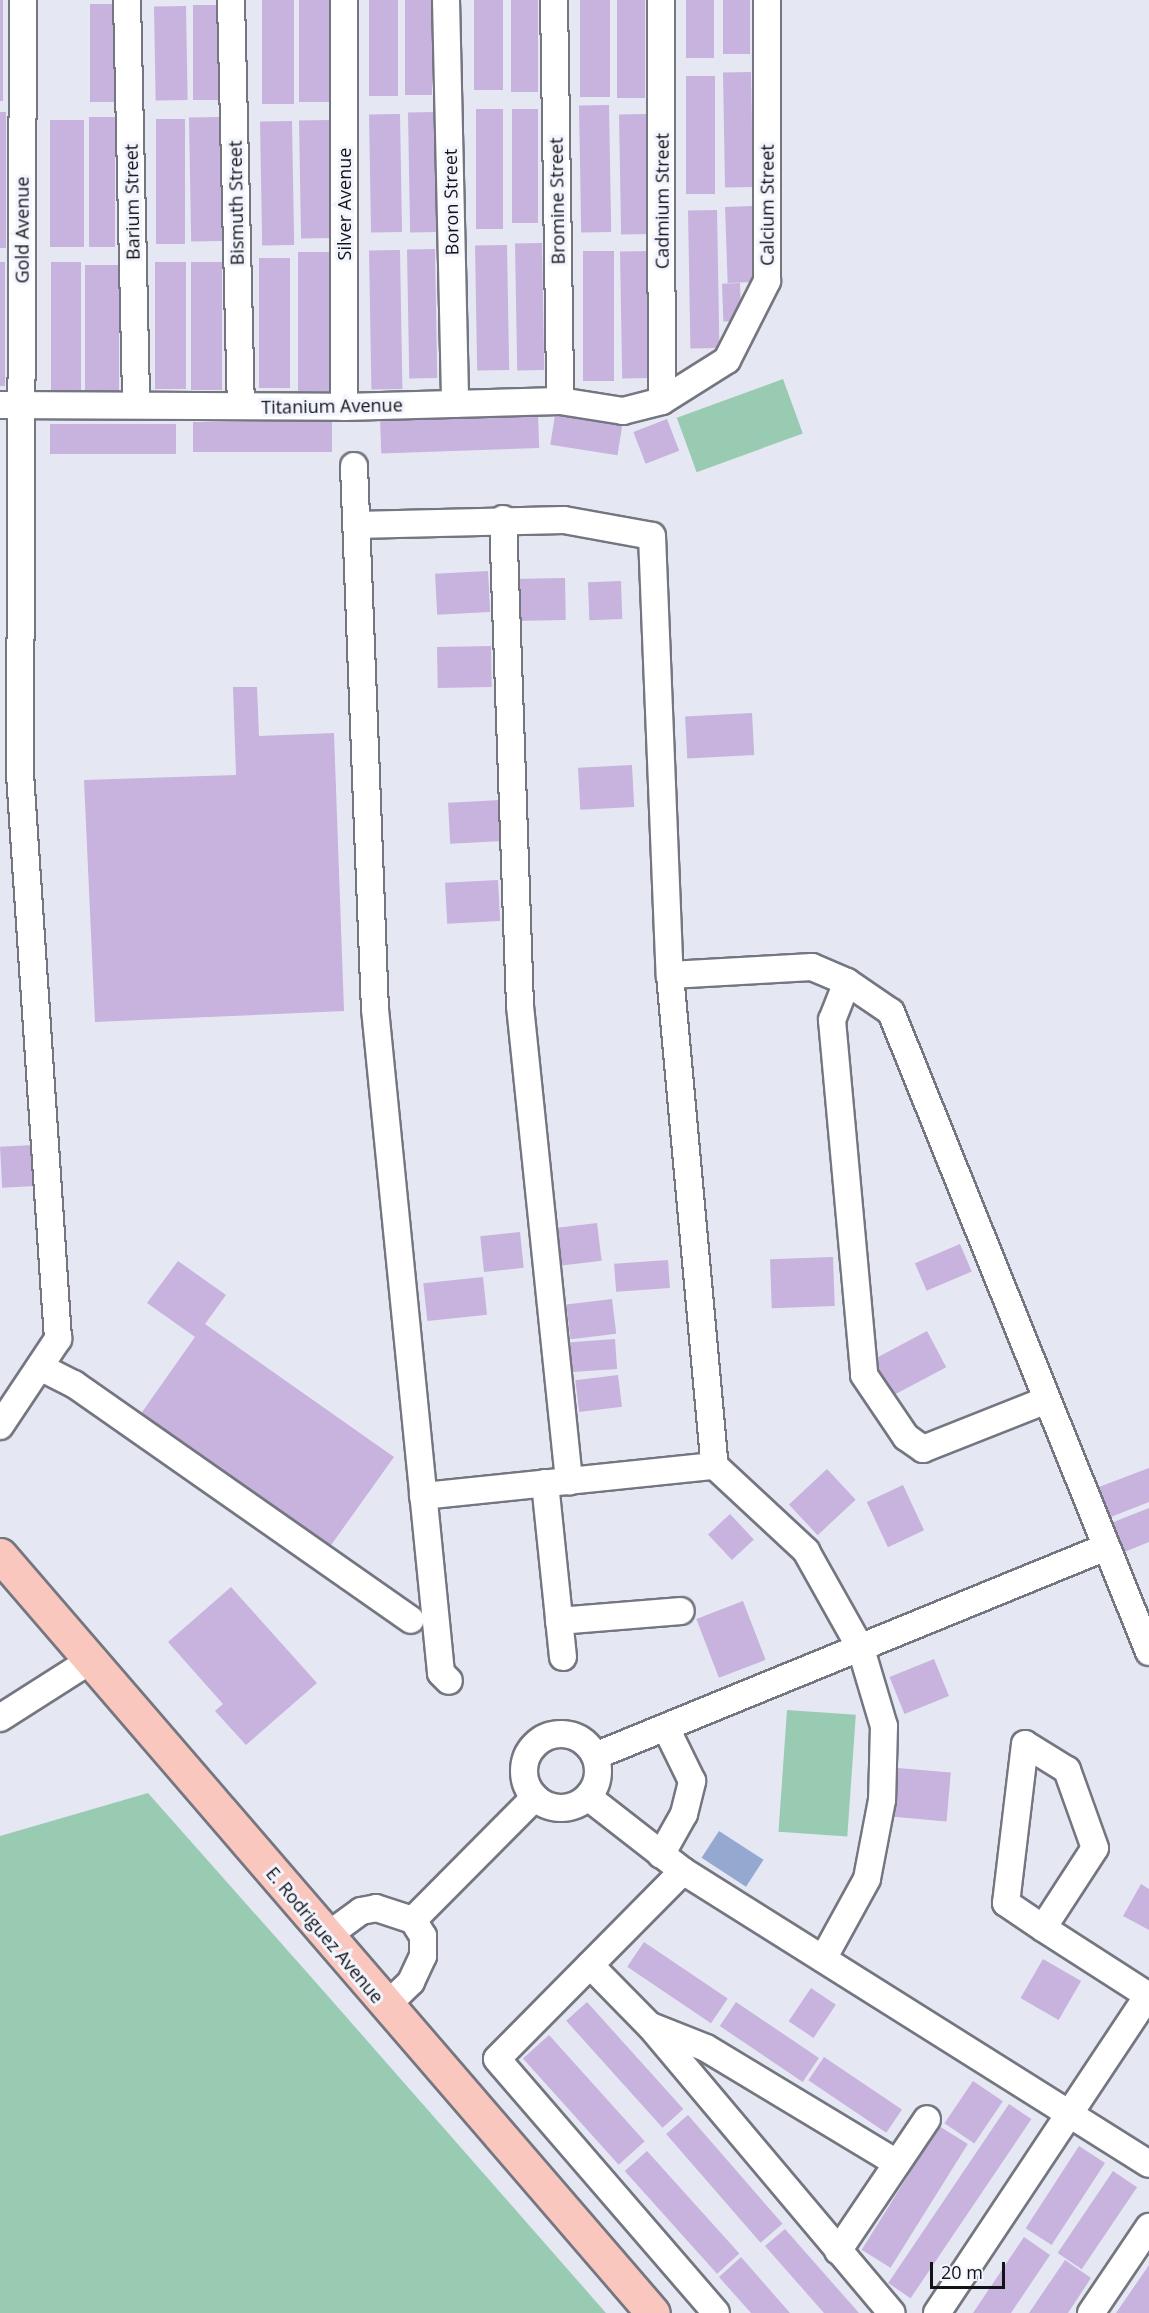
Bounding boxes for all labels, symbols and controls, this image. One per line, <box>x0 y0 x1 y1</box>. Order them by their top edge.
street label: Cadmium Street <box>651 133 673 269</box>
street label: Bromine Street <box>545 137 569 265</box>
street label: Bismuth Street <box>224 140 248 266</box>
street label: Barium Street <box>120 144 144 260</box>
street label: Calcium Street <box>756 144 778 266</box>
street label: Silver Avenue <box>333 148 355 260</box>
street label: Boron Street <box>439 149 463 255</box>
street label: Gold Avenue <box>11 177 33 283</box>
street label: Titanium Avenue <box>261 394 403 418</box>
street label: E. Rodriguez Avenue <box>262 1863 388 2007</box>
scale bar <box>933 2250 1008 2288</box>
text: 20 m <box>941 2260 983 2284</box>

